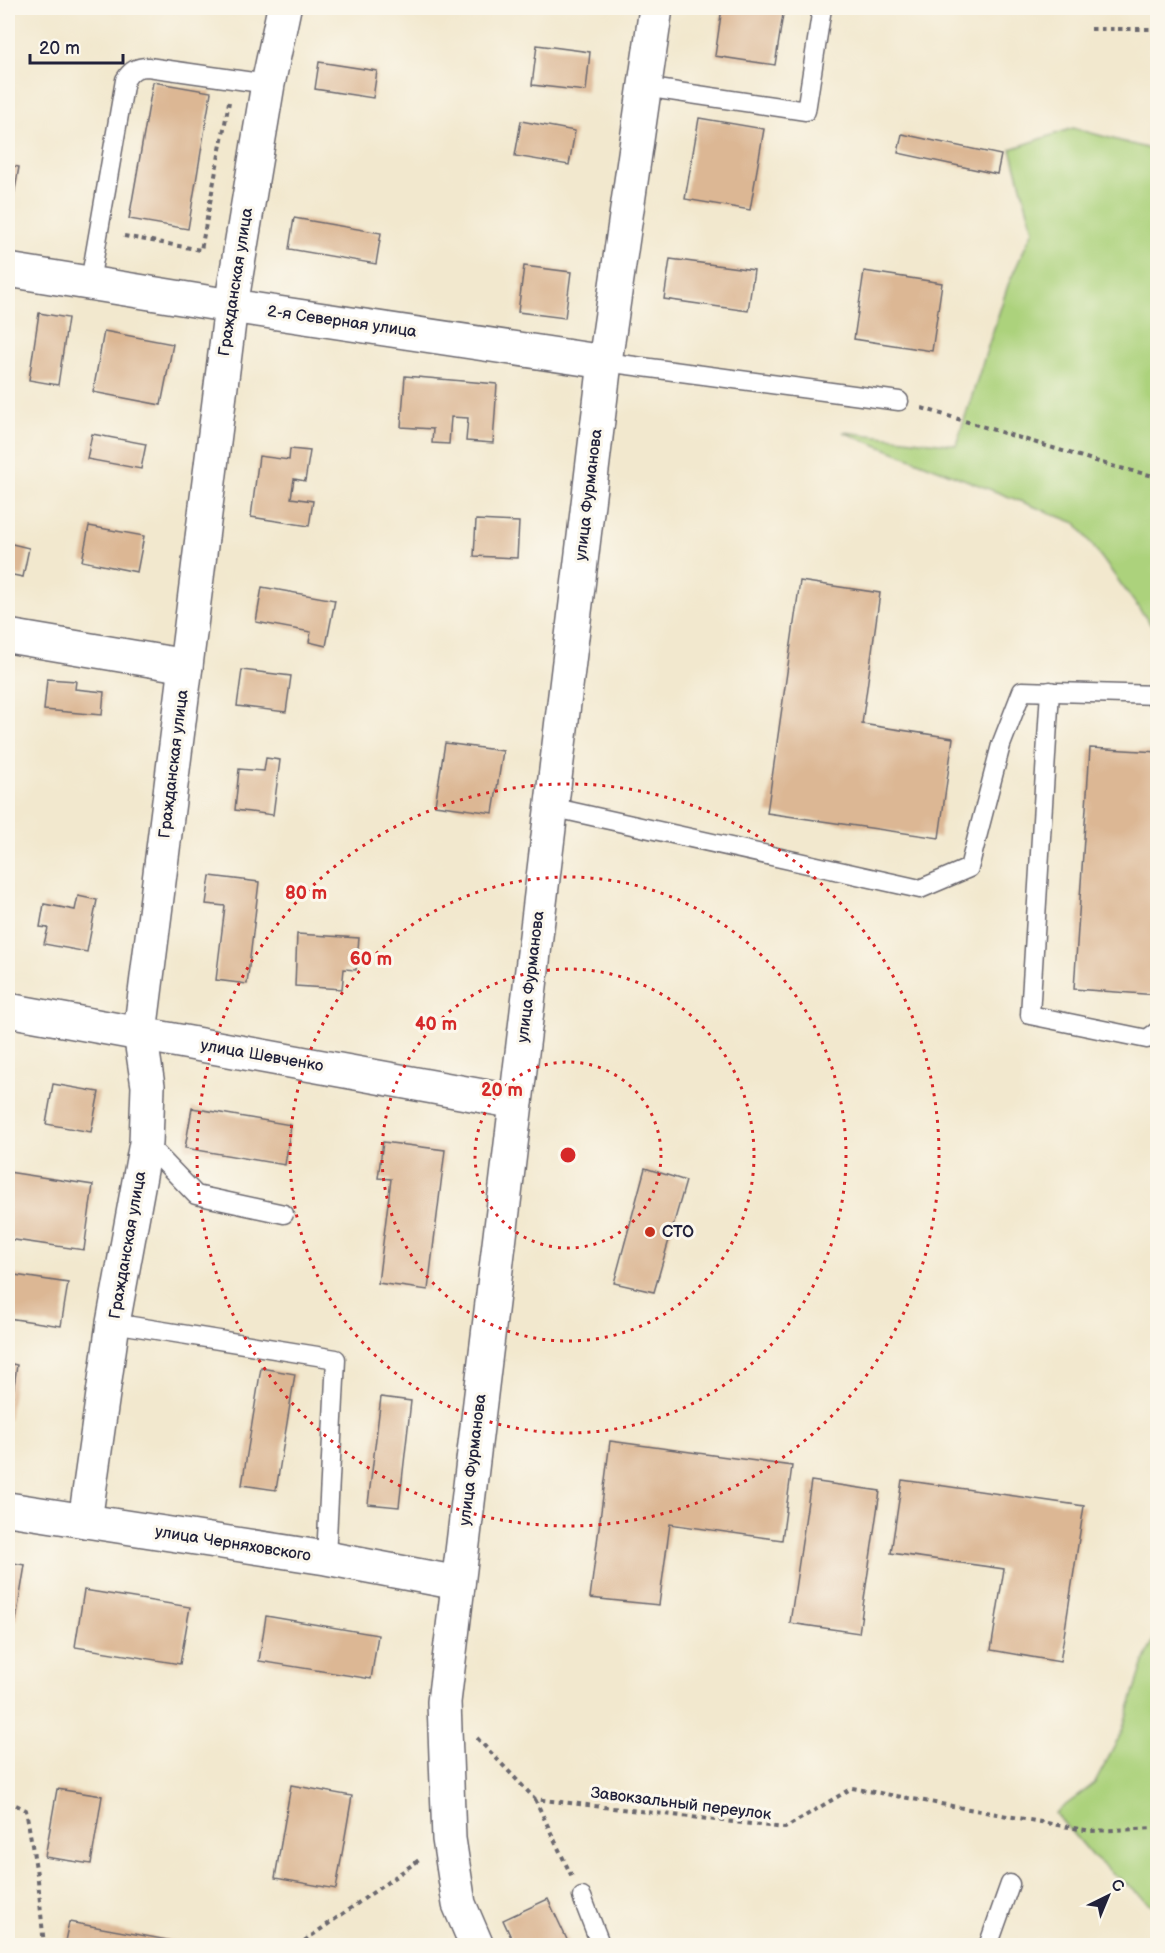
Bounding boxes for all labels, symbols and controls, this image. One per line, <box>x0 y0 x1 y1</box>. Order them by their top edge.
scale bar <box>30 27 123 65</box>
text: 20 m <box>39 38 80 59</box>
street label: Гражданская улица <box>215 206 257 357</box>
street label: 2-я Северная улица <box>266 302 418 342</box>
street label: улица Фурманова <box>571 427 607 562</box>
street label: Гражданская улица <box>155 688 193 839</box>
text: 80 m <box>285 883 327 904</box>
street label: улица Фурманова <box>513 909 549 1044</box>
text: 60 m <box>350 949 392 970</box>
text: 40 m <box>415 1014 457 1035</box>
street label: улица Шевченко <box>199 1036 325 1076</box>
text: 20 m <box>481 1080 523 1101</box>
centre of rings <box>558 1145 578 1165</box>
street label: Гражданская улица <box>106 1169 150 1320</box>
place label: СТО <box>662 1223 694 1242</box>
marker: СТО <box>643 1225 657 1239</box>
street label: улица Фурманова <box>455 1392 491 1527</box>
street label: улица Черняховского <box>154 1522 312 1566</box>
street label: Завокзальный переулок <box>590 1783 773 1825</box>
north arrow <box>1078 1866 1138 1926</box>
text: С <box>1107 1875 1128 1897</box>

